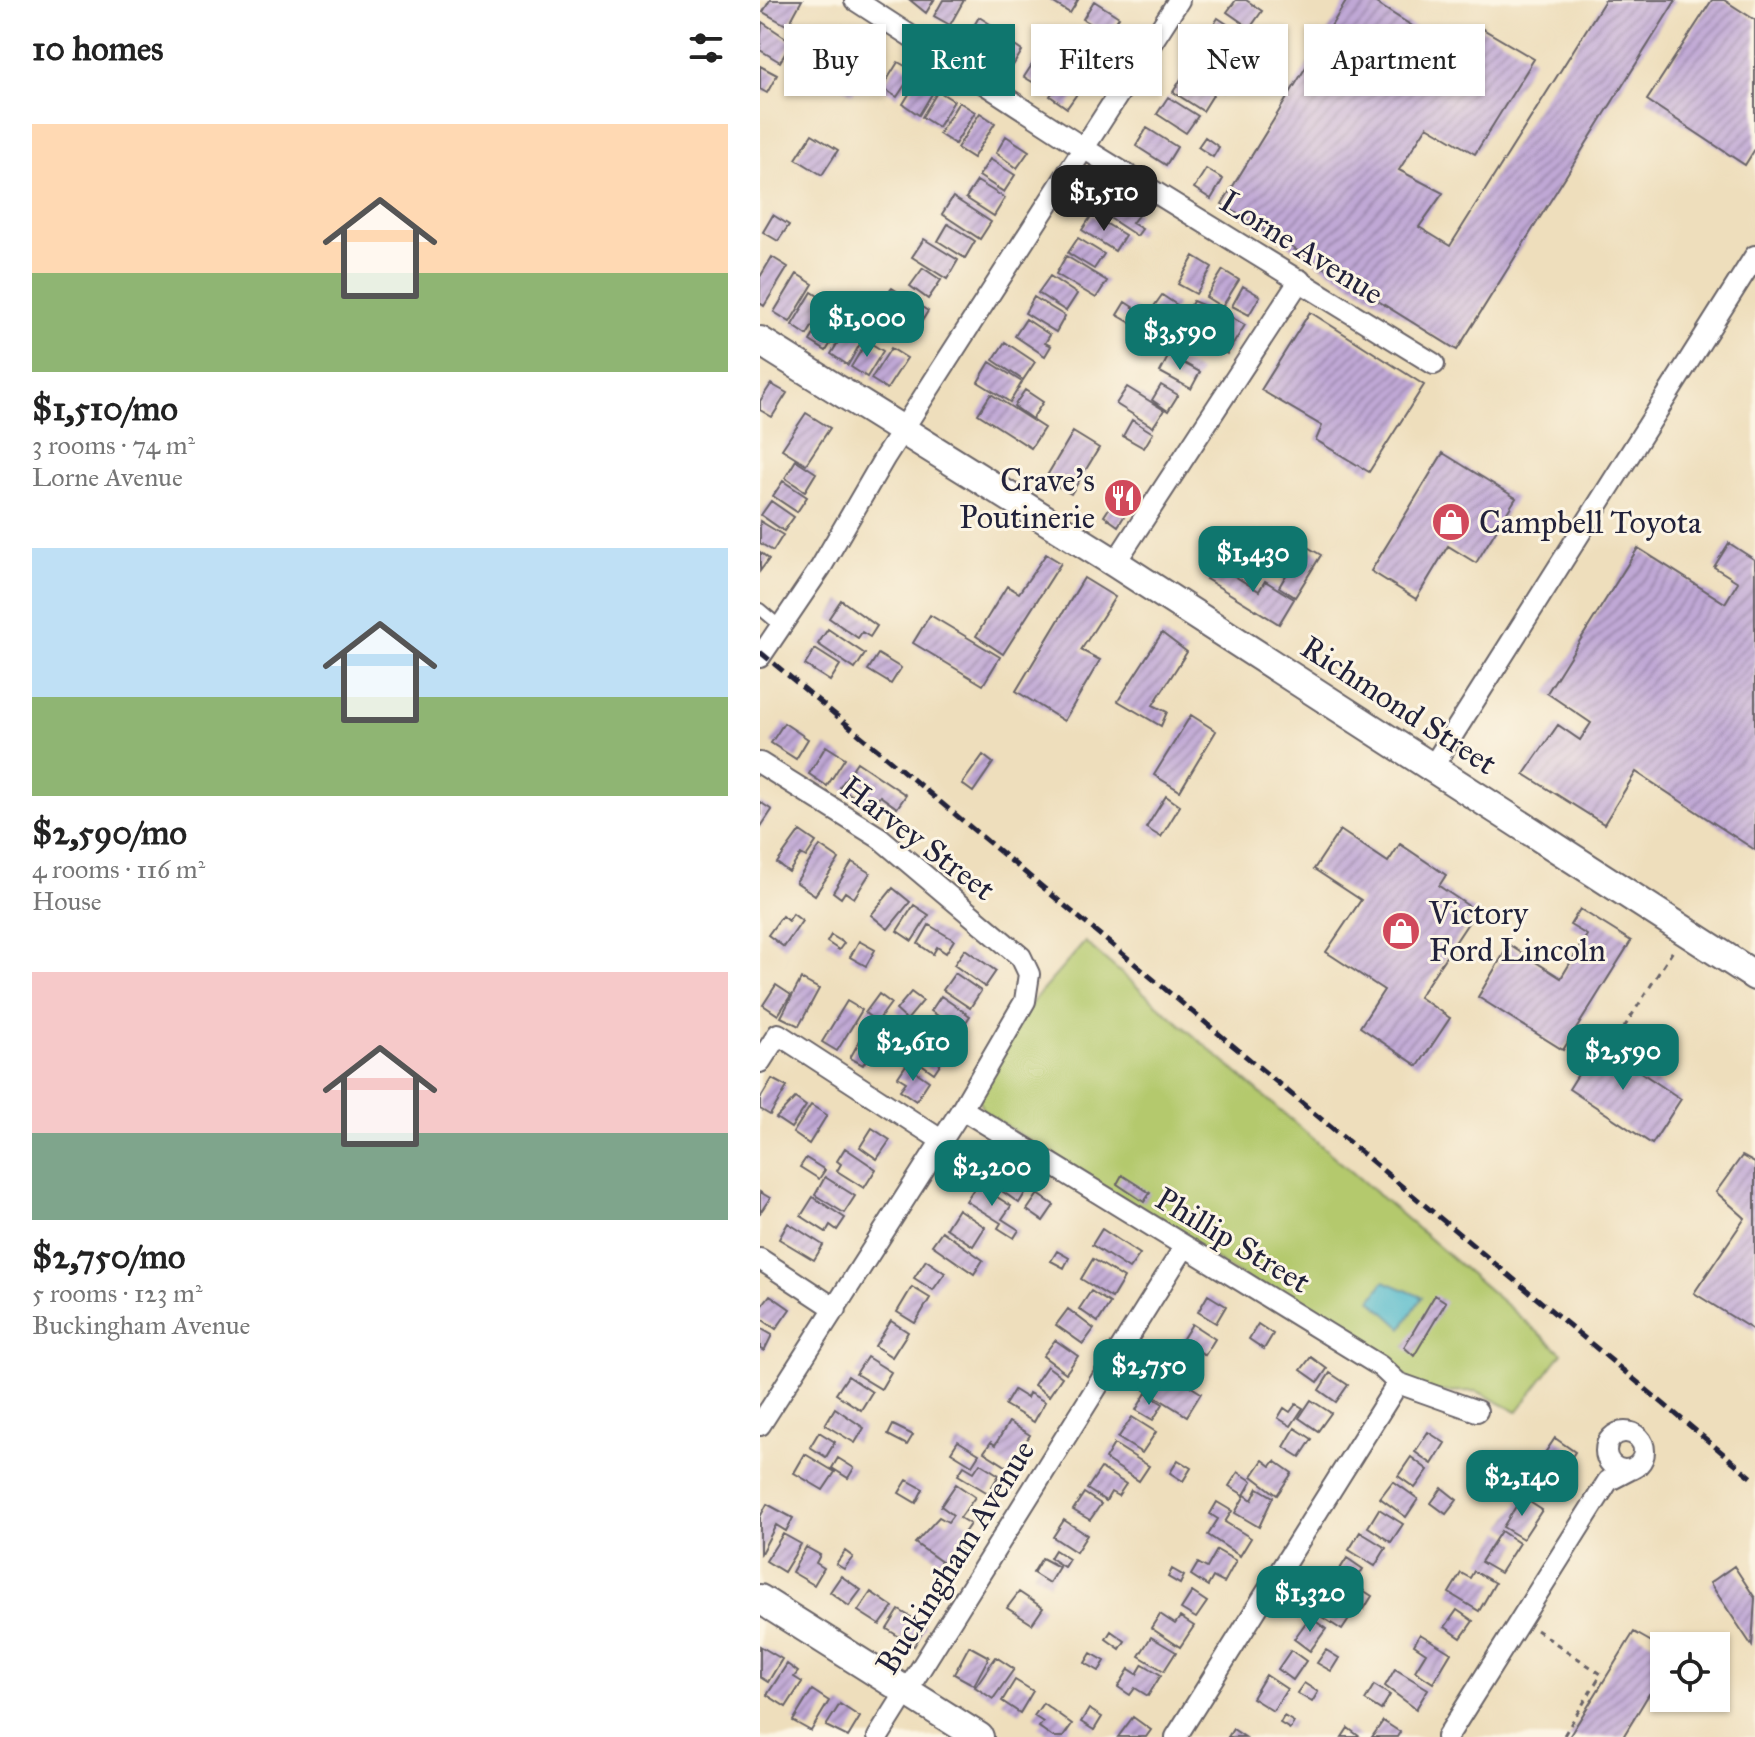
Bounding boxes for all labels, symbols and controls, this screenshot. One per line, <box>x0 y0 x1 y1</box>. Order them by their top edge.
chip: Buy <box>784 24 886 96</box>
chip: Rent <box>902 24 1015 96</box>
chip: Filters <box>1031 24 1162 96</box>
chip: New <box>1178 24 1288 96</box>
chip: Apartment <box>1304 24 1485 96</box>
icon: filters <box>684 26 728 70</box>
text: 10 homes <box>32 28 163 69</box>
pin: $1,510 <box>1039 165 1169 233</box>
text: $1,510 <box>1069 175 1139 207</box>
icon: home <box>308 176 452 320</box>
street label: Lorne Avenue <box>1213 182 1391 313</box>
pin: $1,000 <box>802 291 932 359</box>
text: $1,000 <box>828 301 906 333</box>
pin: $3,590 <box>1115 304 1245 372</box>
text: $3,590 <box>1143 314 1217 346</box>
text: $1,510/mo <box>32 388 178 429</box>
text: 3 rooms · 74 m² <box>32 429 195 461</box>
text: Lorne Avenue <box>32 461 183 493</box>
place label: Crave's Poutinerie <box>959 461 1095 537</box>
restaurant icon: Crave's Poutinerie <box>1102 477 1144 519</box>
shop icon: Campbell Toyota <box>1430 501 1472 543</box>
place label: Campbell Toyota <box>1479 503 1702 542</box>
pin: $1,430 <box>1188 526 1318 594</box>
text: $1,430 <box>1216 536 1290 568</box>
icon: home <box>308 600 452 744</box>
street label: Richmond Street <box>1294 628 1504 783</box>
street label: Harvey Street <box>833 768 1003 909</box>
text: $2,590/mo <box>32 812 187 853</box>
text: 4 rooms · 116 m² <box>32 853 205 885</box>
text: House <box>32 885 102 917</box>
place label: Victory Ford Lincoln <box>1428 894 1606 970</box>
shop icon: Victory Ford Lincoln <box>1380 910 1422 952</box>
pin: $2,610 <box>848 1015 978 1083</box>
icon: home <box>308 1024 452 1168</box>
pin: $2,590 <box>1558 1024 1688 1092</box>
text: $2,610 <box>876 1025 950 1057</box>
text: $2,590 <box>1585 1034 1661 1066</box>
pin: $2,200 <box>927 1140 1057 1208</box>
text: $2,200 <box>953 1150 1031 1182</box>
street label: Phillip Street <box>1148 1179 1317 1302</box>
text: $2,750/mo <box>32 1236 185 1277</box>
text: 5 rooms · 123 m² <box>32 1277 203 1309</box>
text: Buckingham Avenue <box>32 1309 250 1341</box>
pin: $2,750 <box>1084 1339 1214 1407</box>
text: $2,750 <box>1111 1349 1187 1381</box>
street label: Buckingham Avenue <box>868 1433 1043 1682</box>
pin: $2,140 <box>1457 1450 1587 1518</box>
text: $2,140 <box>1484 1460 1560 1492</box>
pin: $1,320 <box>1245 1566 1375 1634</box>
text: $1,320 <box>1275 1576 1345 1608</box>
map controls <box>1650 1632 1730 1712</box>
button: locate <box>1650 1632 1730 1712</box>

